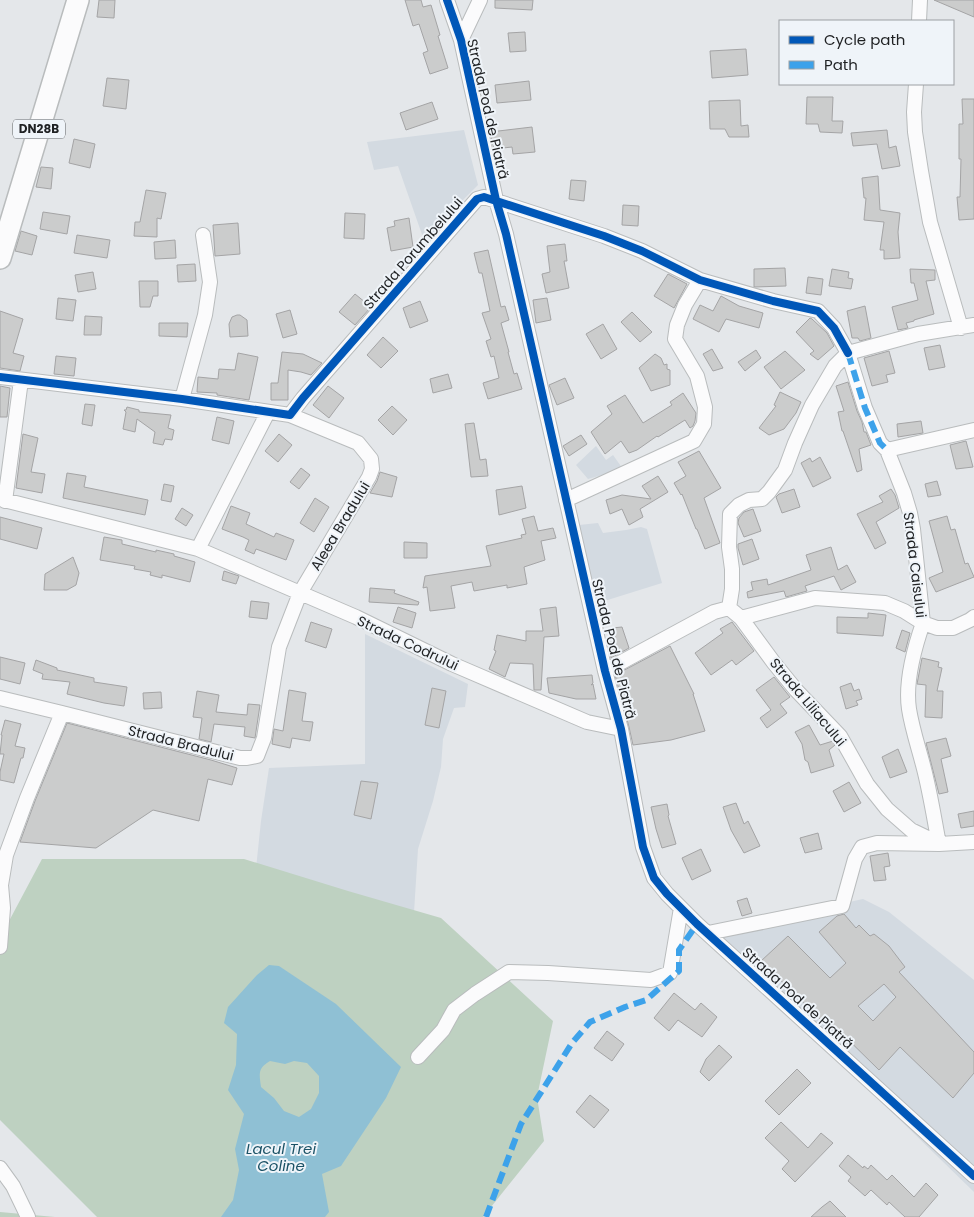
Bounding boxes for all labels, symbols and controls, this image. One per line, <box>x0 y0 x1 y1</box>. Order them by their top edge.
legend <box>779 20 954 85</box>
text: Cycle path <box>824 29 905 50</box>
street label: Strada Pod de Piatră <box>462 37 514 181</box>
text: Path <box>824 54 858 75</box>
road number: DN28B <box>13 120 65 138</box>
street label: Strada Porumbelului <box>359 193 467 313</box>
street label: Aleea Bradului <box>305 478 375 574</box>
street label: Strada Caisului <box>899 511 931 619</box>
street label: Strada Pod de Piatră <box>587 577 641 721</box>
street label: Strada Codrului <box>354 611 462 675</box>
street label: Strada Liliacului <box>765 654 851 750</box>
street label: Strada Bradului <box>126 720 236 766</box>
street label: Strada Pod de Piatră <box>738 943 858 1053</box>
water label: Lacul Trei Coline <box>246 1138 316 1176</box>

